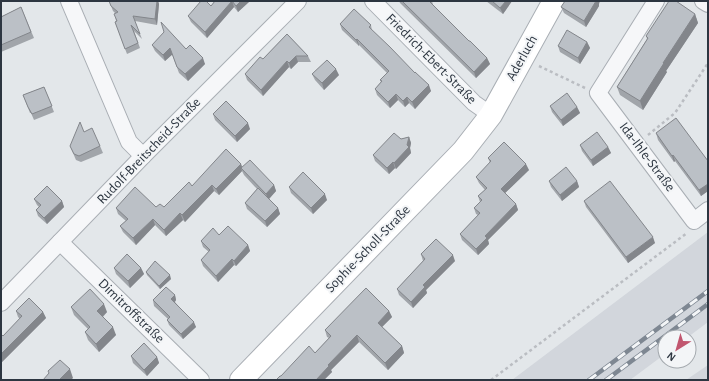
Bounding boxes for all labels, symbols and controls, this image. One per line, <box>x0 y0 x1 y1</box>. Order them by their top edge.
street label: Friedrich-Ebert-Straße <box>383 11 479 107</box>
street label: Aderluch <box>504 33 540 83</box>
street label: Rudolf-Breitscheid-Straße <box>95 95 203 207</box>
street label: Ida-Ihle-Straße <box>617 120 677 194</box>
street label: Sophie-Scholl-Straße <box>323 203 413 295</box>
street label: Dimitroffstraße <box>95 276 167 346</box>
north arrow <box>657 329 697 369</box>
text: N <box>665 350 678 363</box>

